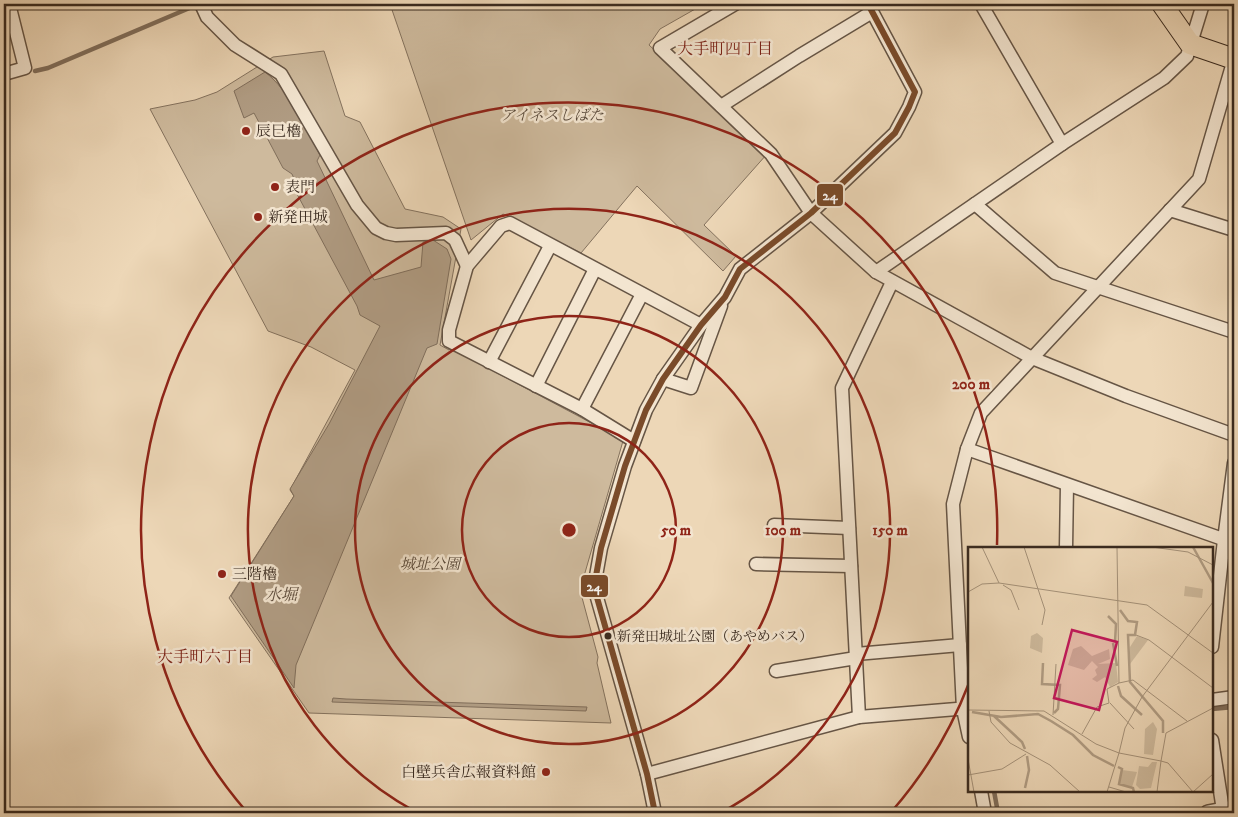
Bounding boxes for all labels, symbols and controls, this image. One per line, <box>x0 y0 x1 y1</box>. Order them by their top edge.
district label: 大手町四丁目 <box>677 39 773 59</box>
park label: アイネスしばた <box>500 106 604 125</box>
place label: 辰巳櫓 <box>256 122 301 141</box>
marker: 辰巳櫓 <box>240 125 252 137</box>
place label: 表門 <box>285 178 315 197</box>
marker: 表門 <box>269 181 281 193</box>
line badge: 24 <box>816 183 844 207</box>
text: 24 <box>823 187 838 205</box>
place label: 新発田城 <box>268 208 328 227</box>
marker: 新発田城 <box>252 211 264 223</box>
text: 200 m <box>952 375 991 394</box>
centre of rings <box>560 521 578 539</box>
text: 50 m <box>660 521 692 540</box>
text: 100 m <box>765 521 802 540</box>
text: 150 m <box>872 521 908 540</box>
inset map <box>968 547 1213 792</box>
park label: 城址公園 <box>400 555 463 574</box>
place label: 三階櫓 <box>232 565 277 584</box>
marker: 三階櫓 <box>216 568 228 580</box>
line badge: 24 <box>580 574 609 598</box>
text: 24 <box>587 578 602 596</box>
water label: 水堀 <box>265 585 300 605</box>
place label: 新発田城址公園（あやめバス） <box>617 628 813 646</box>
marker: 新発田城址公園（あやめバス） <box>603 631 613 641</box>
district label: 大手町六丁目 <box>157 647 253 667</box>
place label: 白壁兵舎広報資料館 <box>401 763 536 782</box>
marker: 白壁兵舎広報資料館 <box>540 766 552 778</box>

